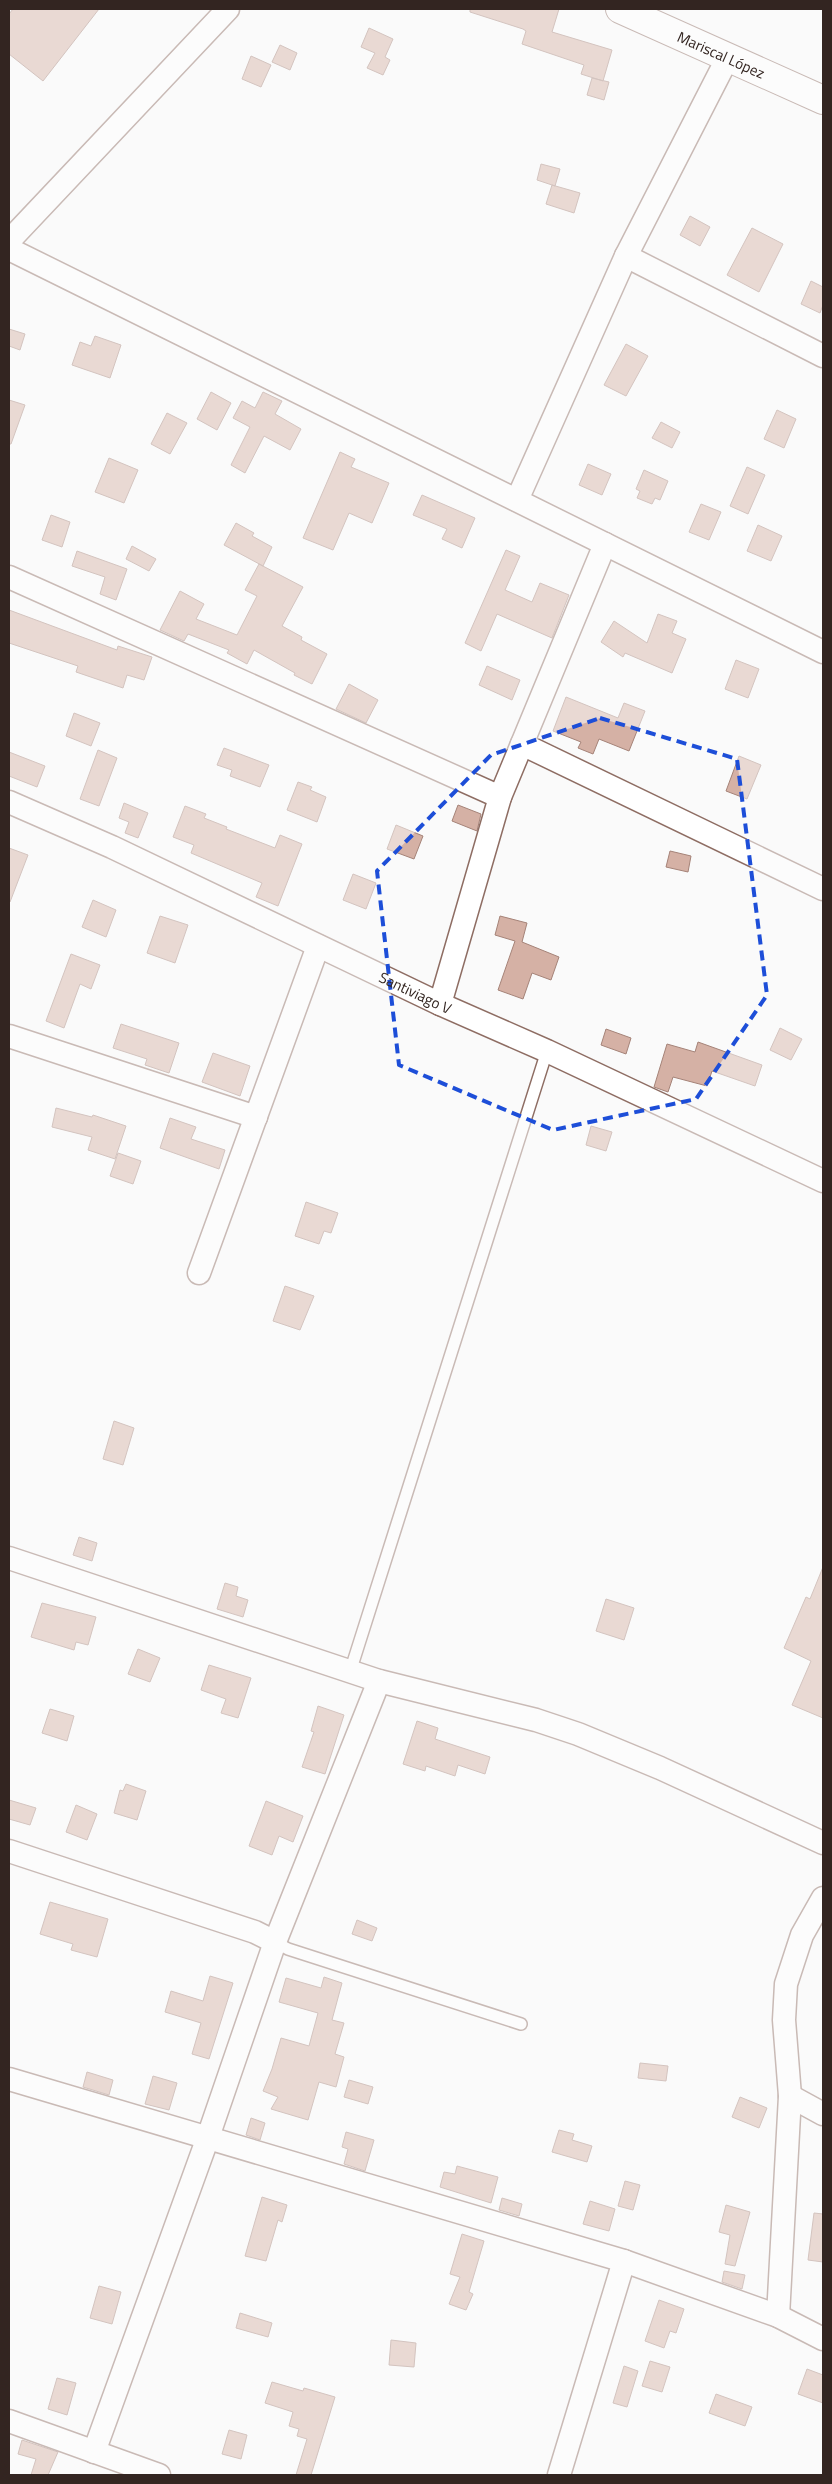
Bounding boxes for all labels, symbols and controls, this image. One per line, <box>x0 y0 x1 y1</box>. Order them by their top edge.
street label: Mariscal López <box>674 25 769 84</box>
street label: Santiviago V <box>375 965 456 1019</box>

